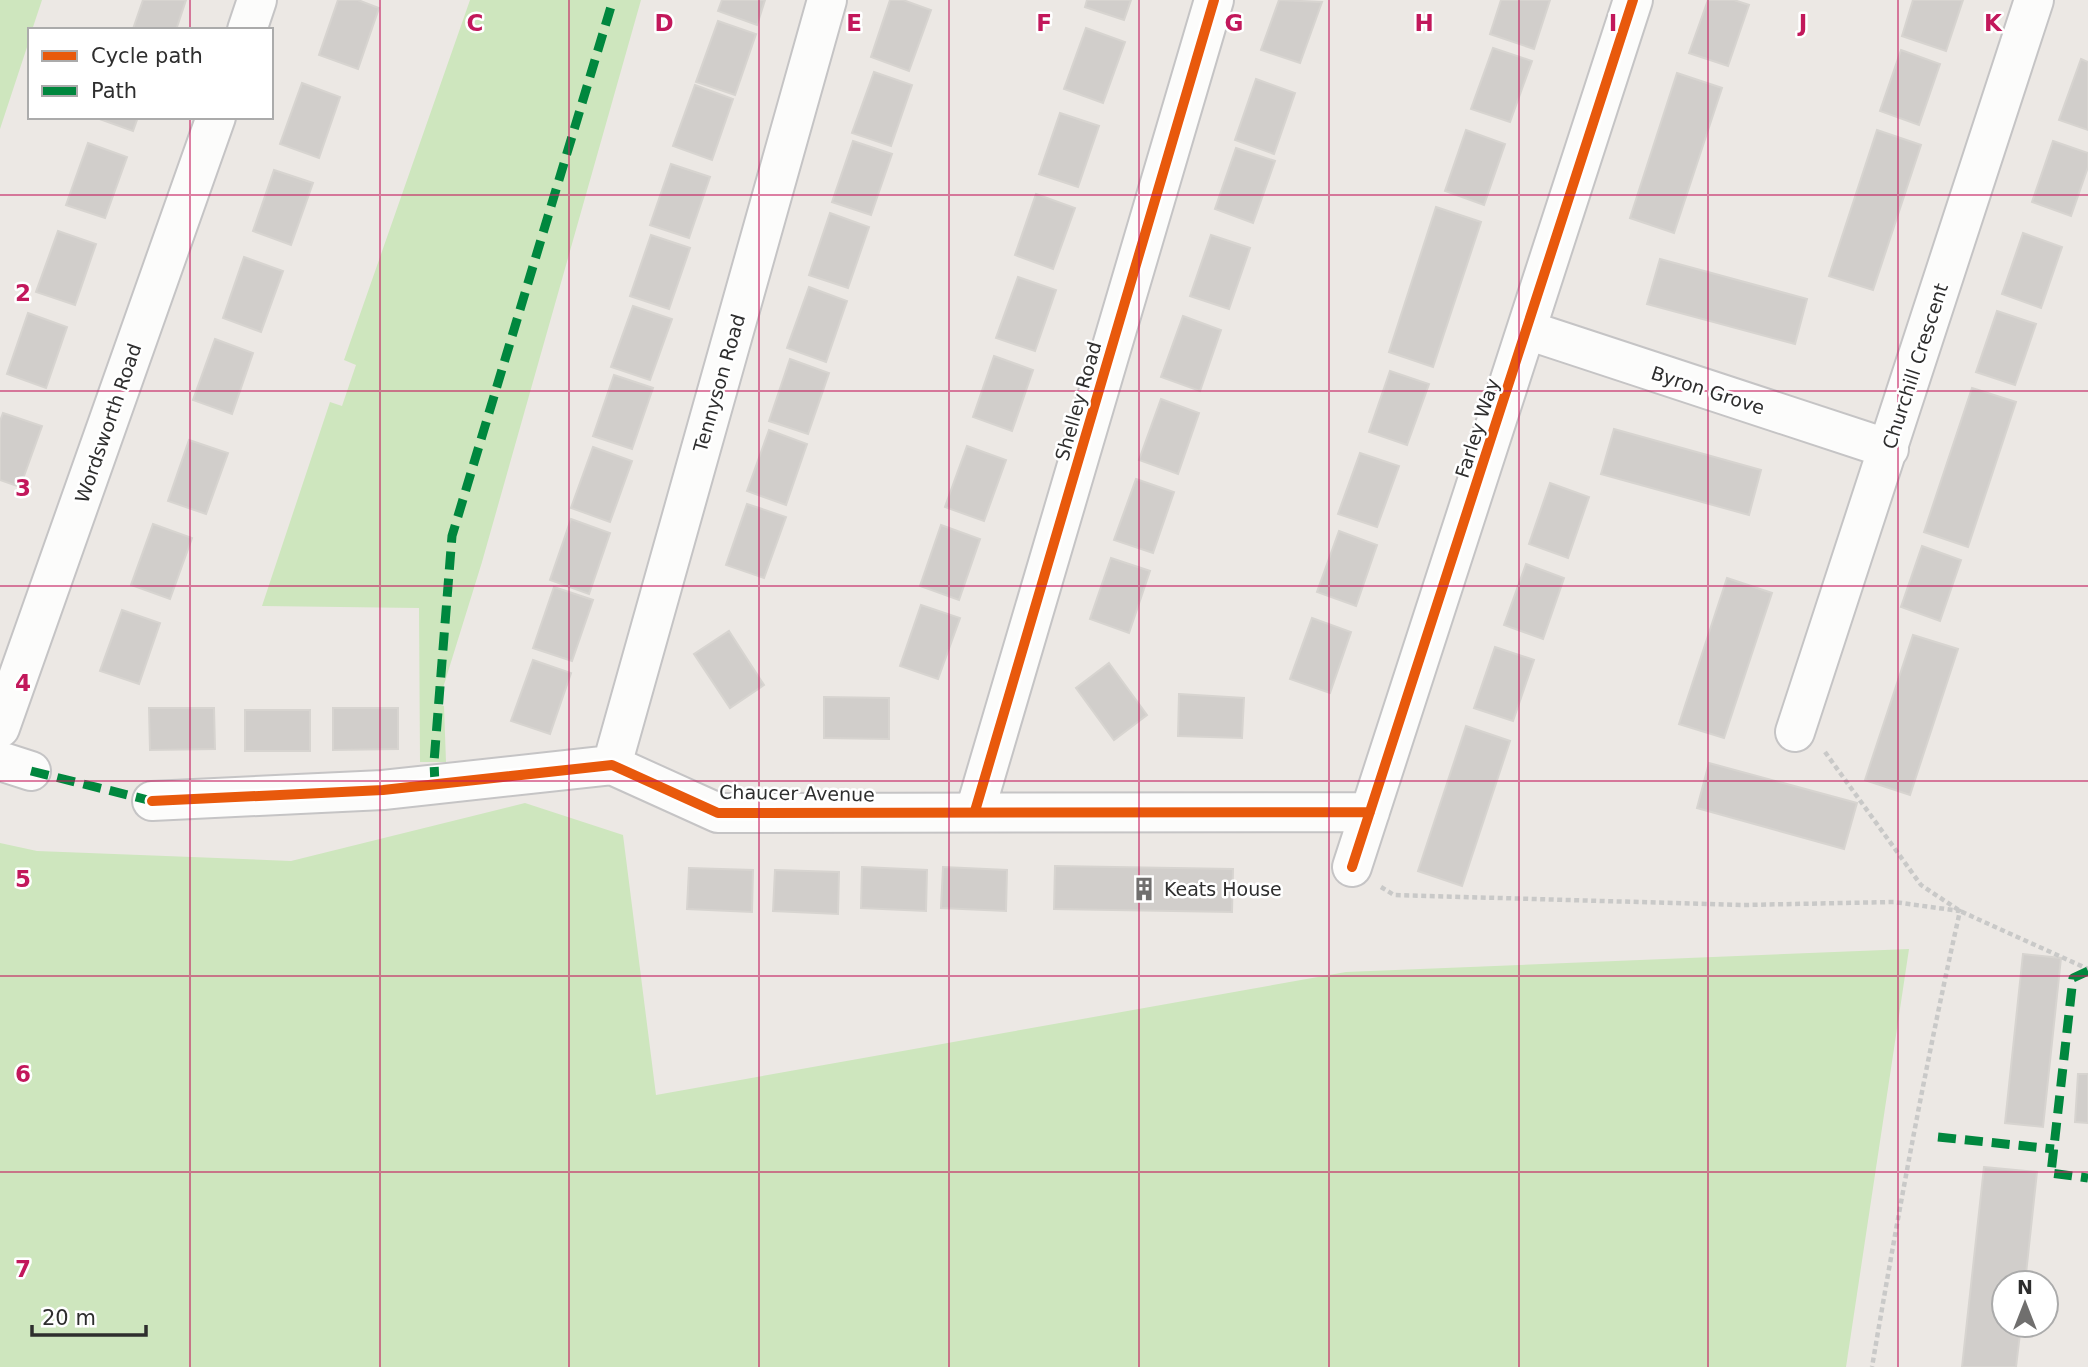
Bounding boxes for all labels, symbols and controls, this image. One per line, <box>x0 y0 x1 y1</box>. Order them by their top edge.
text: C <box>467 10 483 36</box>
text: D <box>654 10 674 36</box>
text: E <box>846 10 862 36</box>
text: F <box>1036 10 1052 36</box>
text: G <box>1225 10 1243 36</box>
text: H <box>1414 10 1434 36</box>
text: I <box>1609 10 1617 36</box>
text: J <box>1797 10 1807 36</box>
text: K <box>1984 10 2003 36</box>
legend <box>28 28 273 119</box>
text: Cycle path <box>91 44 203 68</box>
text: Path <box>91 79 137 103</box>
text: 2 <box>15 280 31 306</box>
street label: Churchill Crescent <box>1878 280 1952 452</box>
street label: Tennyson Road <box>688 311 749 456</box>
street label: Shelley Road <box>1050 339 1106 463</box>
street label: Wordsworth Road <box>70 341 146 505</box>
street label: Byron Grove <box>1648 361 1768 419</box>
street label: Farley Way <box>1451 375 1503 481</box>
text: 3 <box>15 475 31 501</box>
text: 4 <box>15 670 31 696</box>
street label: Chaucer Avenue <box>719 781 875 805</box>
text: 5 <box>15 866 31 892</box>
building icon: Keats House <box>1130 875 1158 903</box>
place label: Keats House <box>1164 878 1282 900</box>
text: 6 <box>15 1061 31 1087</box>
text: 7 <box>15 1256 31 1282</box>
north arrow <box>1990 1269 2060 1339</box>
text: N <box>2017 1276 2033 1298</box>
scale bar <box>32 1294 145 1338</box>
text: 20 m <box>42 1306 96 1330</box>

